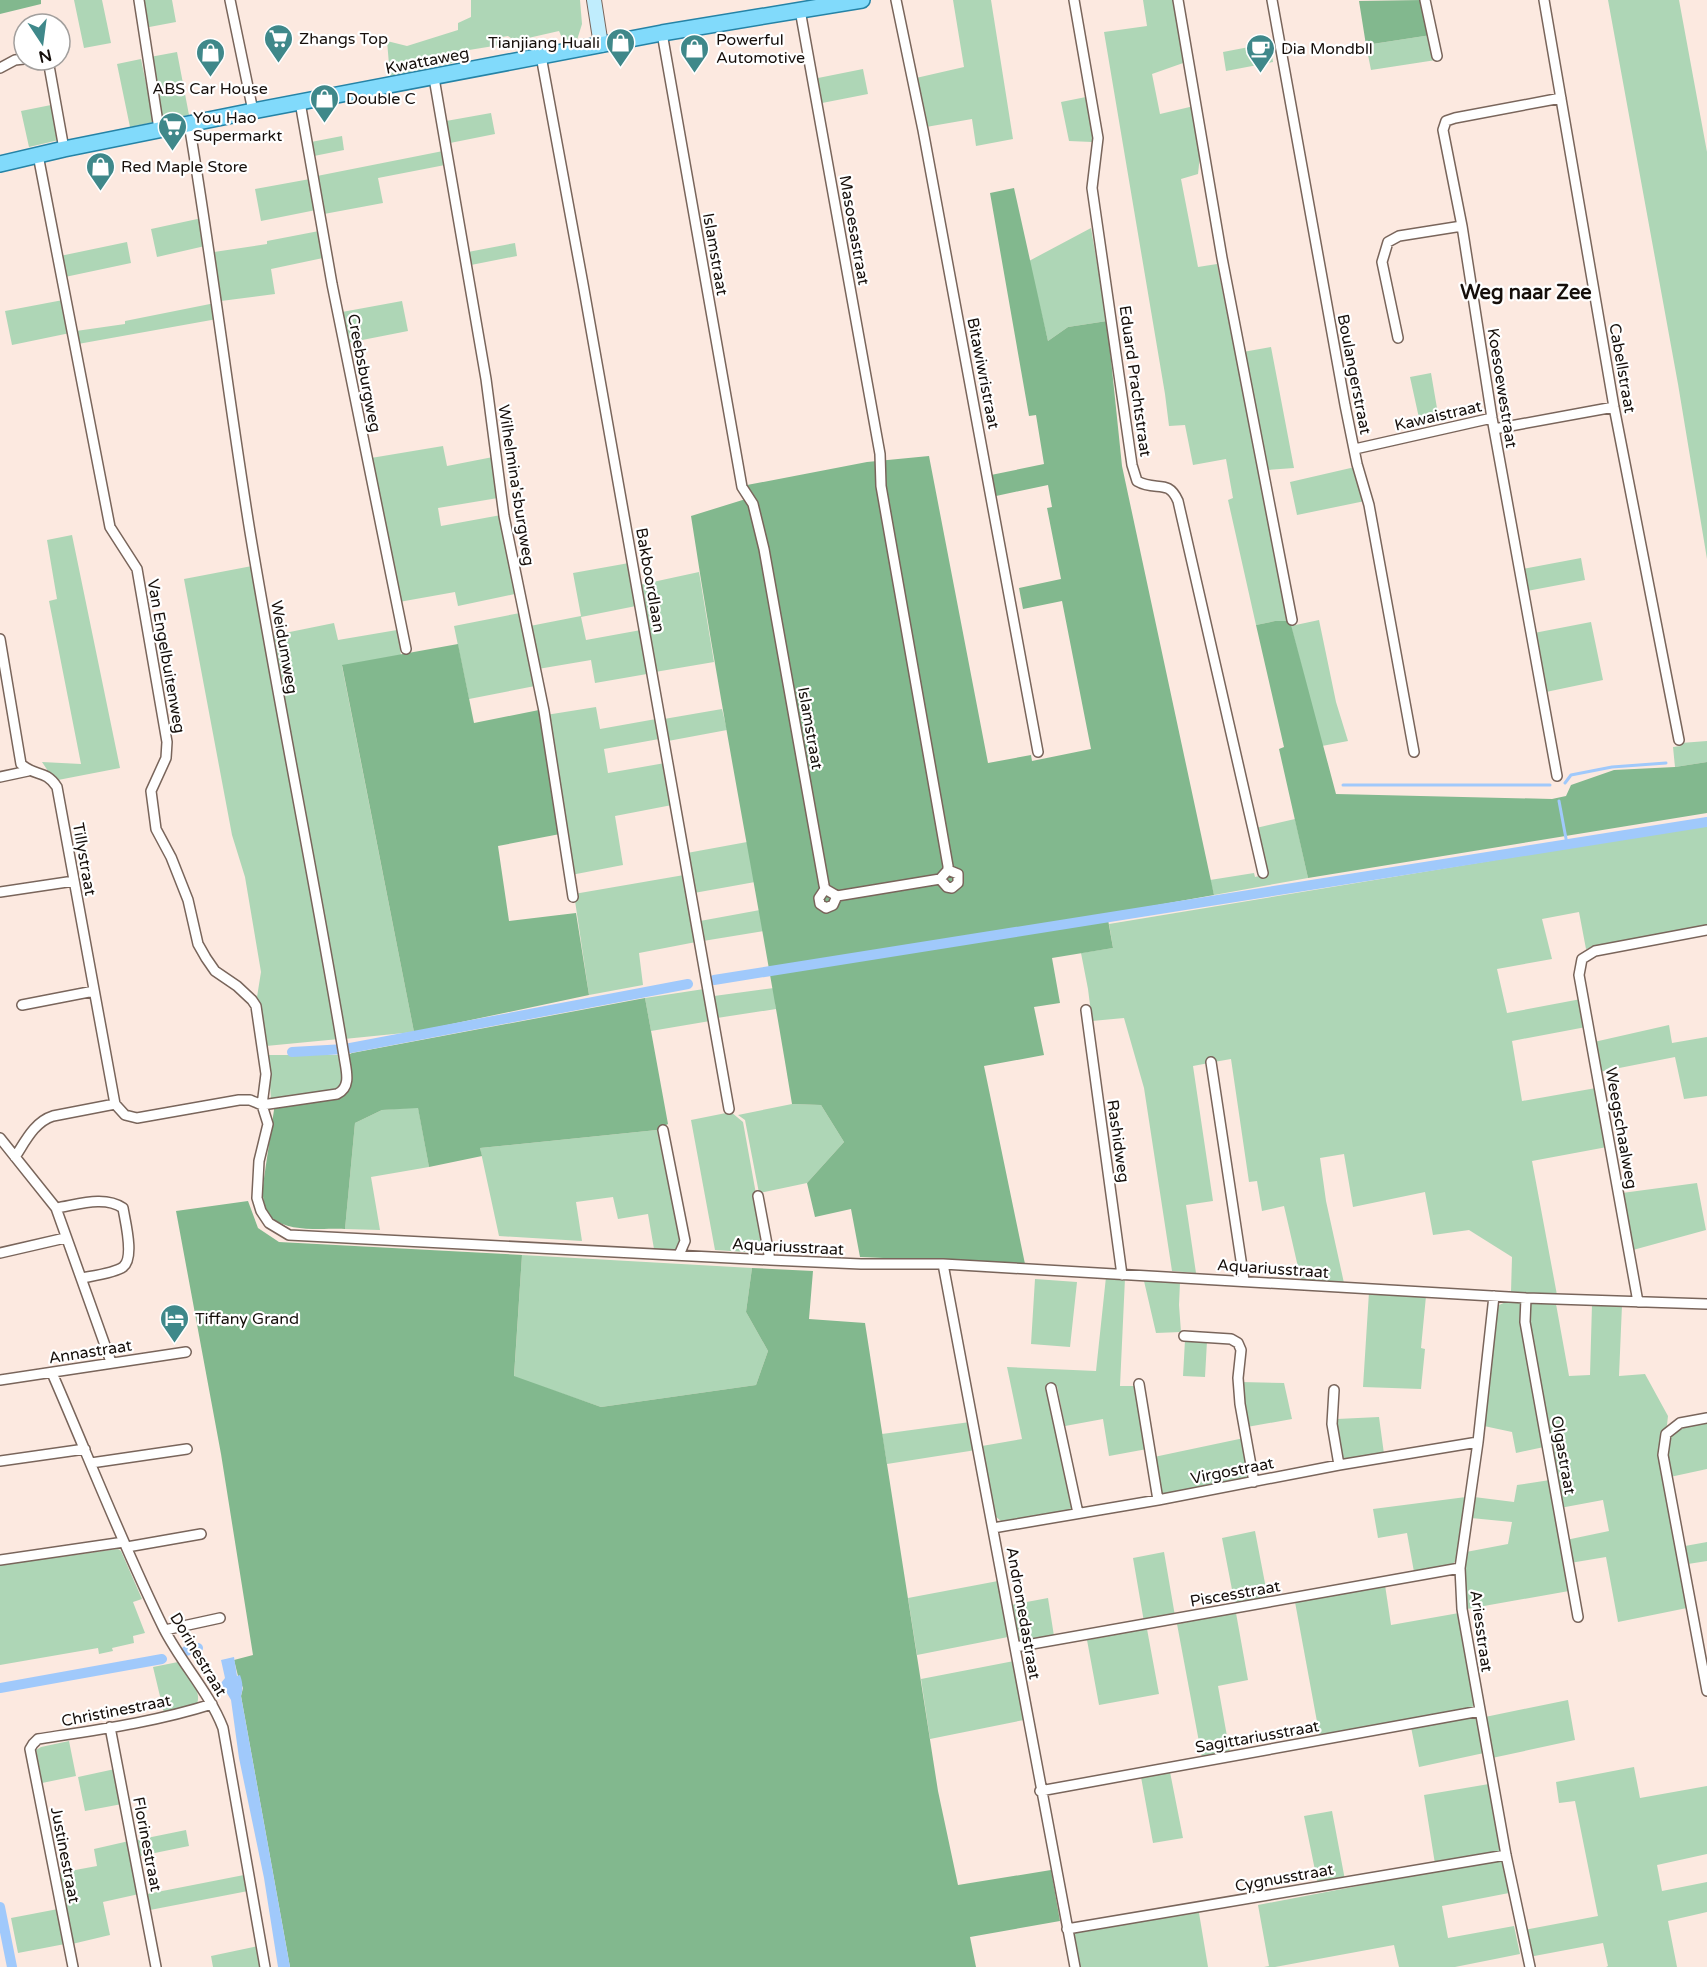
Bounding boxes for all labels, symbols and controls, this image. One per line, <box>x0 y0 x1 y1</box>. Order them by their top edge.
north arrow <box>12 12 72 72</box>
supermarket icon: Zhangs Top <box>262 22 294 64</box>
shop icon: Tianjiang Huali <box>605 26 637 68</box>
place label: Zhangs Top <box>299 29 388 49</box>
place label: Powerful Automotive <box>716 30 805 68</box>
shop icon: Powerful Automotive <box>679 32 711 74</box>
cafe icon: Dia Mondbll <box>1244 32 1276 74</box>
place label: Tianjiang Huali <box>488 33 600 53</box>
shop icon: ABS Car House <box>194 36 226 78</box>
place label: Dia Mondbll <box>1281 39 1373 59</box>
street label: Kwattaweg <box>384 43 471 79</box>
text: N <box>37 44 54 67</box>
place label: ABS Car House <box>152 79 268 99</box>
shop icon: Double C <box>309 82 341 124</box>
place label: Double C <box>346 89 416 109</box>
place label: You Hao Supermarkt <box>193 108 282 146</box>
supermarket icon: You Hao Supermarkt <box>156 110 188 152</box>
shop icon: Red Maple Store <box>84 150 116 192</box>
place label: Red Maple Store <box>121 157 248 177</box>
street label: Masoesastraat <box>834 174 874 287</box>
street label: Islamstraat <box>698 211 732 297</box>
district label: Weg naar Zee <box>1460 281 1592 305</box>
street label: Eduard Prachtstraat <box>1114 304 1156 458</box>
street label: Creebsburgweg <box>343 312 385 434</box>
street label: Boulangerstraat <box>1333 312 1375 436</box>
street label: Bitawiwristraat <box>962 316 1004 431</box>
street label: Cabellstraat <box>1604 322 1640 415</box>
street label: Koesoewestraat <box>1483 327 1521 450</box>
street label: Kawaistraat <box>1393 396 1484 436</box>
street label: Wilhelmina'sburgweg <box>493 403 539 567</box>
street label: Bakboordlaan <box>631 526 669 634</box>
street label: Van Engelbuitenweg <box>143 577 189 735</box>
street label: Weidumweg <box>266 599 302 695</box>
street label: Islamstraat <box>793 685 827 771</box>
street label: Tillystraat <box>68 821 100 897</box>
street label: Weegschaalweg <box>1600 1066 1642 1191</box>
street label: Rashidweg <box>1102 1098 1134 1184</box>
street label: Aquariusstraat <box>732 1234 844 1260</box>
street label: Aquariusstraat <box>1216 1255 1329 1283</box>
hotel icon: Tiffany Grand <box>158 1302 190 1344</box>
place label: Tiffany Grand <box>195 1309 299 1329</box>
street label: Annastraat <box>47 1336 133 1368</box>
street label: Olgastraat <box>1546 1414 1580 1496</box>
street label: Virgostraat <box>1189 1453 1276 1489</box>
street label: Andromedastraat <box>1002 1546 1044 1681</box>
street label: Piscesstraat <box>1189 1576 1282 1612</box>
street label: Ariesstraat <box>1465 1589 1497 1673</box>
street label: Dorinestraat <box>165 1609 231 1700</box>
street label: Christinestraat <box>60 1691 173 1731</box>
street label: Sagittariusstraat <box>1194 1716 1321 1758</box>
street label: Florinestraat <box>128 1795 166 1893</box>
street label: Justinestraat <box>46 1805 84 1905</box>
street label: Cygnusstraat <box>1233 1859 1335 1896</box>

